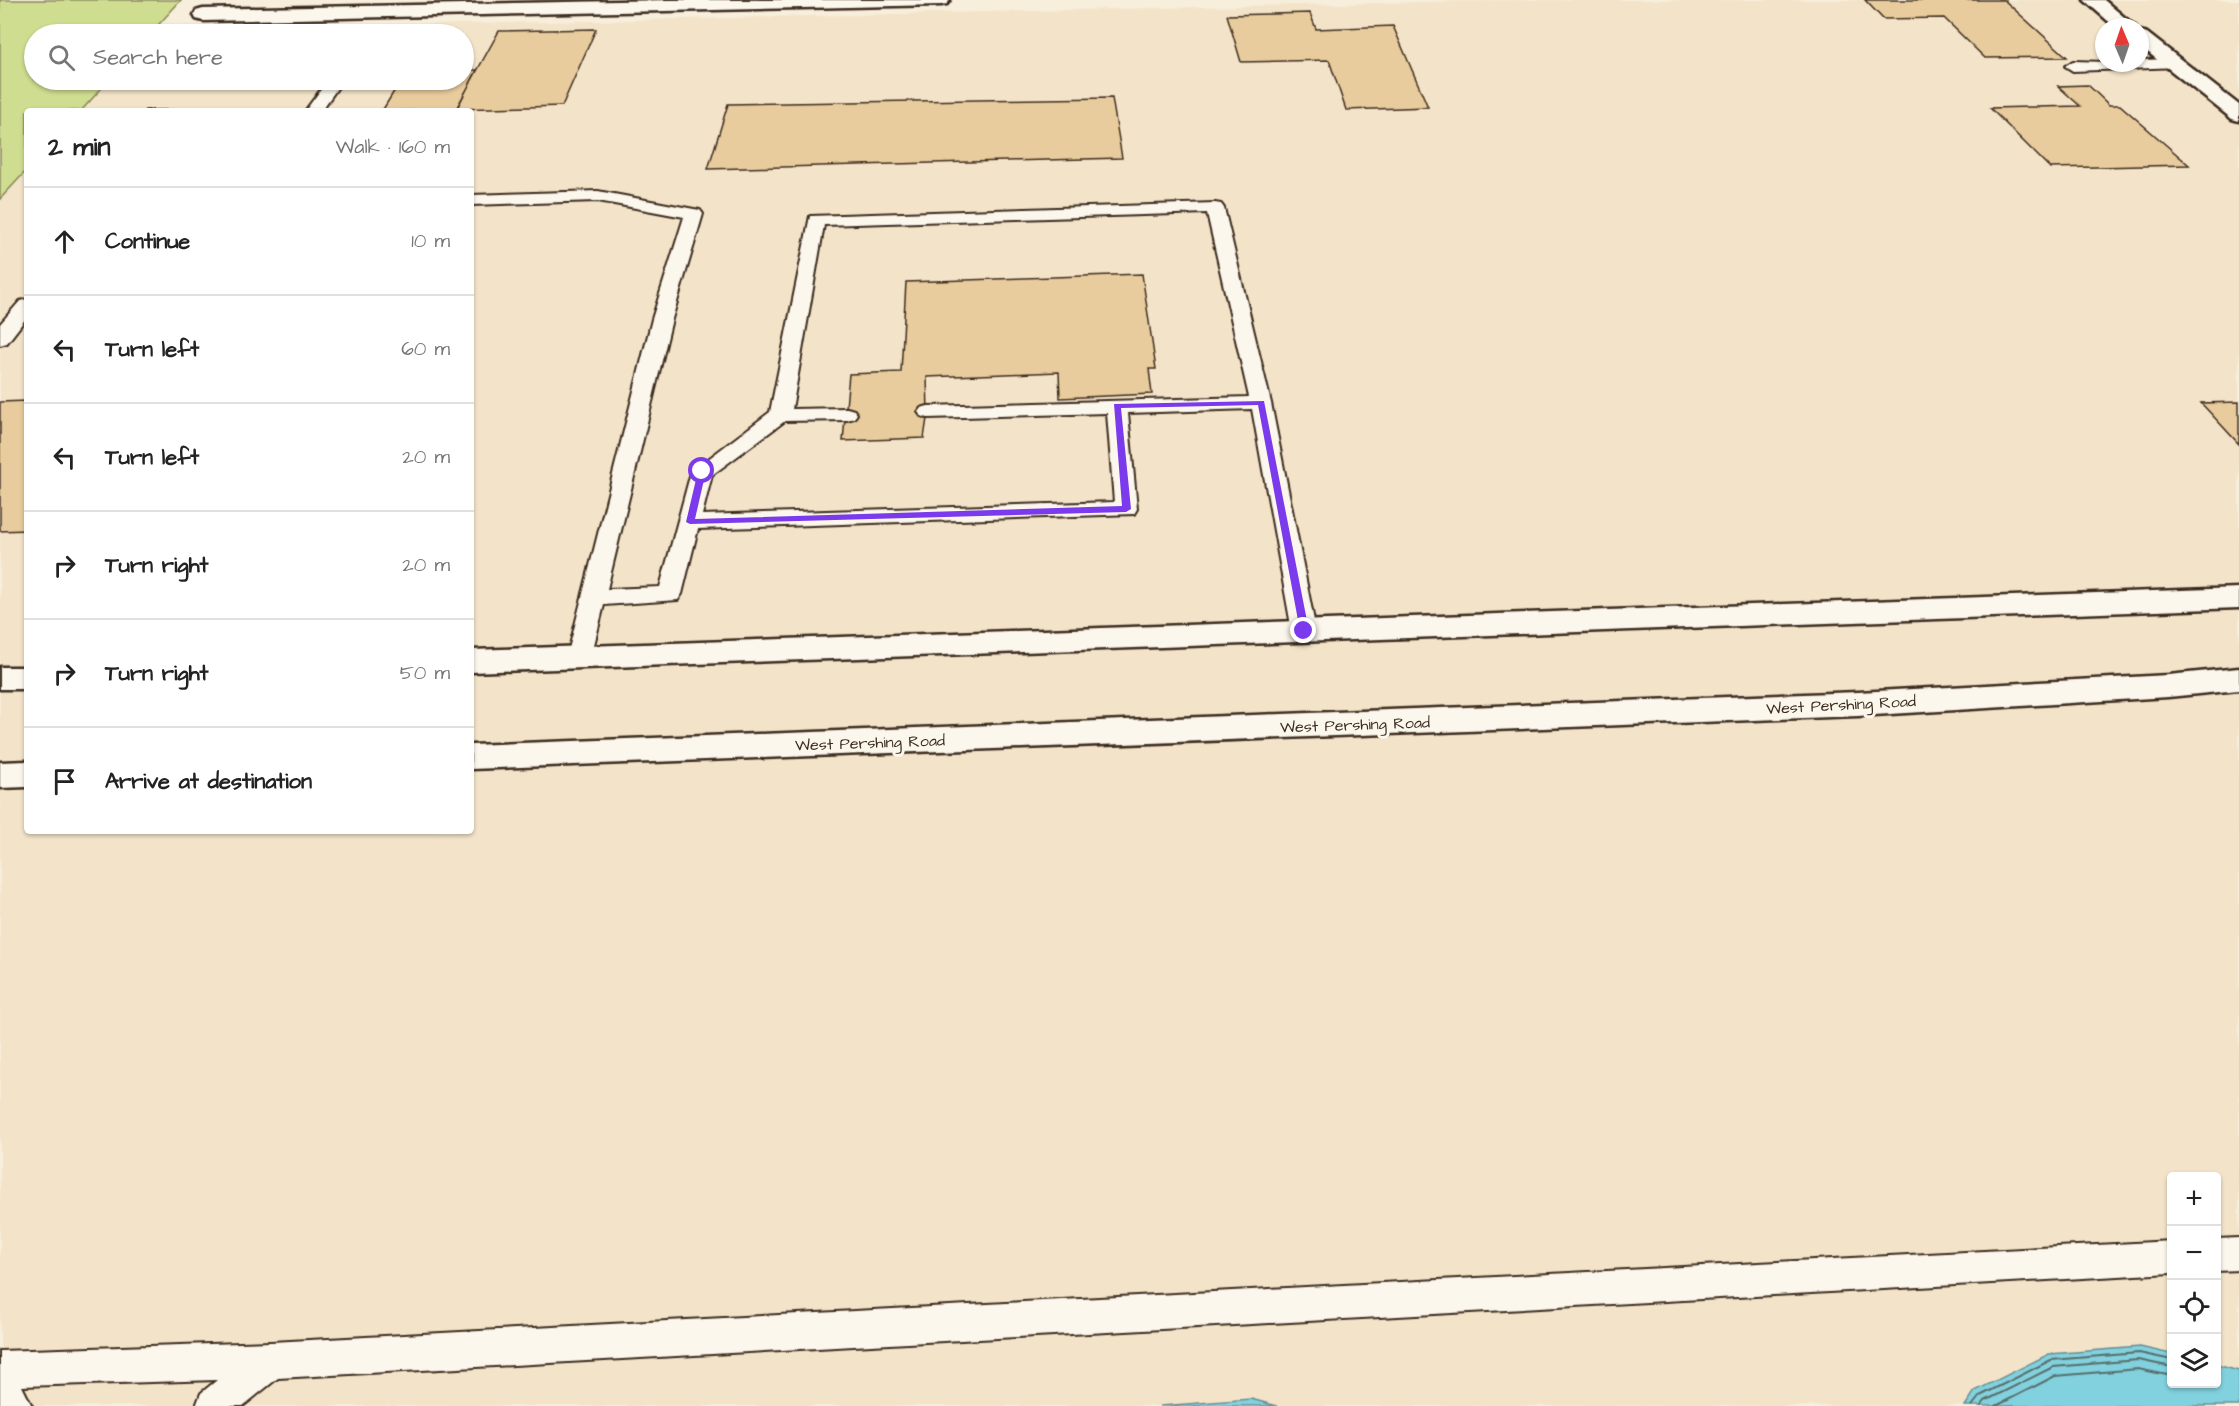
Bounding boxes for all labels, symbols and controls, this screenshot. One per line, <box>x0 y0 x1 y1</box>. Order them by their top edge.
north arrow <box>2095 18 2149 72</box>
search box <box>24 24 474 90</box>
icon: search <box>45 41 78 74</box>
text: Search here <box>93 42 223 73</box>
text: 2 min <box>48 129 110 165</box>
text: Walk · 160 m <box>335 133 450 161</box>
icon: ahead <box>48 225 81 258</box>
text: Continue <box>105 226 190 257</box>
text: 10 m <box>411 227 450 255</box>
icon: left <box>48 333 81 366</box>
text: Turn left <box>105 334 199 365</box>
text: 60 m <box>401 335 450 363</box>
icon: left <box>48 441 81 474</box>
text: Turn left <box>105 442 199 473</box>
text: 20 m <box>402 443 450 471</box>
route start <box>688 457 714 483</box>
icon: right <box>48 549 81 582</box>
text: Turn right <box>105 550 208 581</box>
text: 20 m <box>402 551 450 579</box>
route end <box>1290 617 1316 643</box>
icon: right <box>48 657 81 690</box>
text: Turn right <box>105 658 208 689</box>
text: 50 m <box>400 659 450 687</box>
street label: West Pershing Road <box>1766 690 1917 721</box>
street label: West Pershing Road <box>1280 711 1430 740</box>
street label: West Pershing Road <box>795 729 945 758</box>
icon: arrive <box>48 765 81 798</box>
text: Arrive at destination <box>105 766 312 797</box>
map controls <box>2167 1172 2221 1388</box>
button: + <box>2167 1172 2221 1226</box>
button: − <box>2167 1226 2221 1280</box>
button: locate <box>2167 1280 2221 1334</box>
button: layers <box>2167 1334 2221 1388</box>

